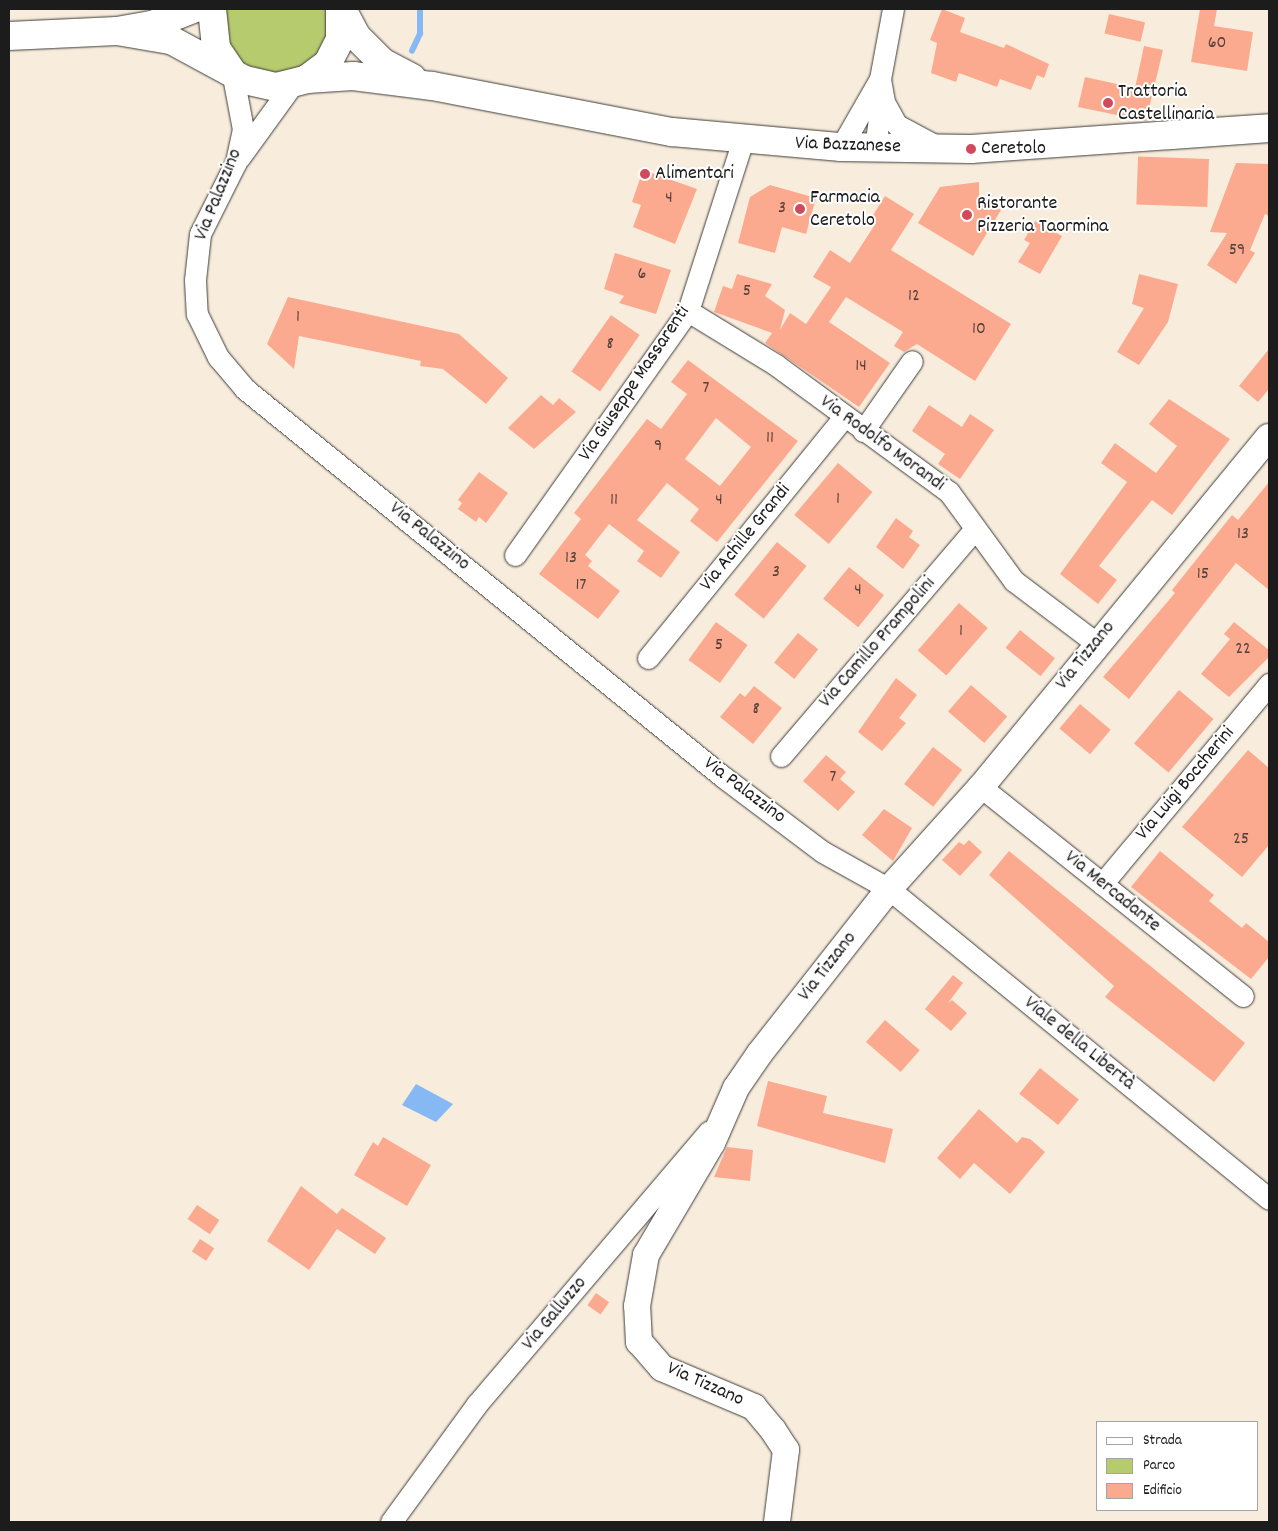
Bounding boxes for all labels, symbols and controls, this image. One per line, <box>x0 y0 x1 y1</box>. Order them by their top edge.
house number: 60 <box>1208 33 1226 55</box>
place label: Trattoria Castellinaria <box>1118 80 1214 127</box>
marker: Trattoria Castellinaria <box>1102 97 1114 109</box>
street label: Via Bazzanese <box>795 132 901 160</box>
place label: Ceretolo <box>981 137 1046 161</box>
marker: Ceretolo <box>965 143 977 155</box>
street label: Via Palazzino <box>190 146 248 244</box>
place label: Alimentari <box>655 162 734 186</box>
marker: Alimentari <box>639 168 651 180</box>
place label: Farmacia Ceretolo <box>810 186 880 233</box>
house number: 4 <box>665 188 673 210</box>
place label: Ristorante Pizzeria Taormina <box>977 192 1108 239</box>
house number: 3 <box>778 198 786 220</box>
marker: Farmacia Ceretolo <box>794 203 806 215</box>
marker: Ristorante Pizzeria Taormina <box>961 209 973 221</box>
house number: 59 <box>1229 240 1245 262</box>
house number: 6 <box>638 264 646 286</box>
house number: 5 <box>743 281 751 303</box>
house number: 12 <box>908 286 920 308</box>
street label: Via Giuseppe Massarenti <box>574 302 696 466</box>
house number: 1 <box>296 307 300 329</box>
house number: 10 <box>972 319 986 341</box>
house number: 8 <box>606 334 614 356</box>
house number: 14 <box>855 356 867 378</box>
house number: 7 <box>703 378 709 400</box>
street label: Via Rodolfo Morandi <box>815 390 949 498</box>
house number: 11 <box>766 428 774 450</box>
house number: 9 <box>654 436 662 458</box>
street label: Via Achille Grandi <box>695 480 797 596</box>
house number: 1 <box>836 489 840 511</box>
house number: 11 <box>610 490 618 512</box>
house number: 4 <box>715 490 723 512</box>
street label: Via Palazzino <box>384 497 474 577</box>
house number: 13 <box>1237 524 1249 546</box>
house number: 13 <box>565 548 577 570</box>
house number: 3 <box>772 562 780 584</box>
house number: 15 <box>1197 564 1209 586</box>
street label: Via Camillo Prampolini <box>815 573 941 713</box>
house number: 17 <box>576 575 586 597</box>
house number: 4 <box>854 580 862 602</box>
street label: Via Tizzano <box>1051 617 1121 695</box>
house number: 1 <box>959 621 963 643</box>
house number: 5 <box>715 635 723 657</box>
house number: 22 <box>1235 639 1251 661</box>
house number: 8 <box>752 699 760 721</box>
street label: Via Luigi Boccherini <box>1131 722 1241 846</box>
street label: Via Palazzino <box>698 752 790 830</box>
house number: 7 <box>830 767 836 789</box>
house number: 25 <box>1233 829 1249 851</box>
street label: Via Mercadante <box>1059 846 1165 938</box>
street label: Via Tizzano <box>793 927 863 1007</box>
street label: Viale della Libertà <box>1018 992 1140 1096</box>
street label: Via Galluzzo <box>517 1272 593 1356</box>
street label: Via Tizzano <box>663 1357 747 1413</box>
legend <box>1096 1421 1258 1511</box>
text: Strada <box>1143 1430 1182 1452</box>
text: Parco <box>1143 1455 1175 1477</box>
text: Edificio <box>1143 1480 1182 1502</box>

